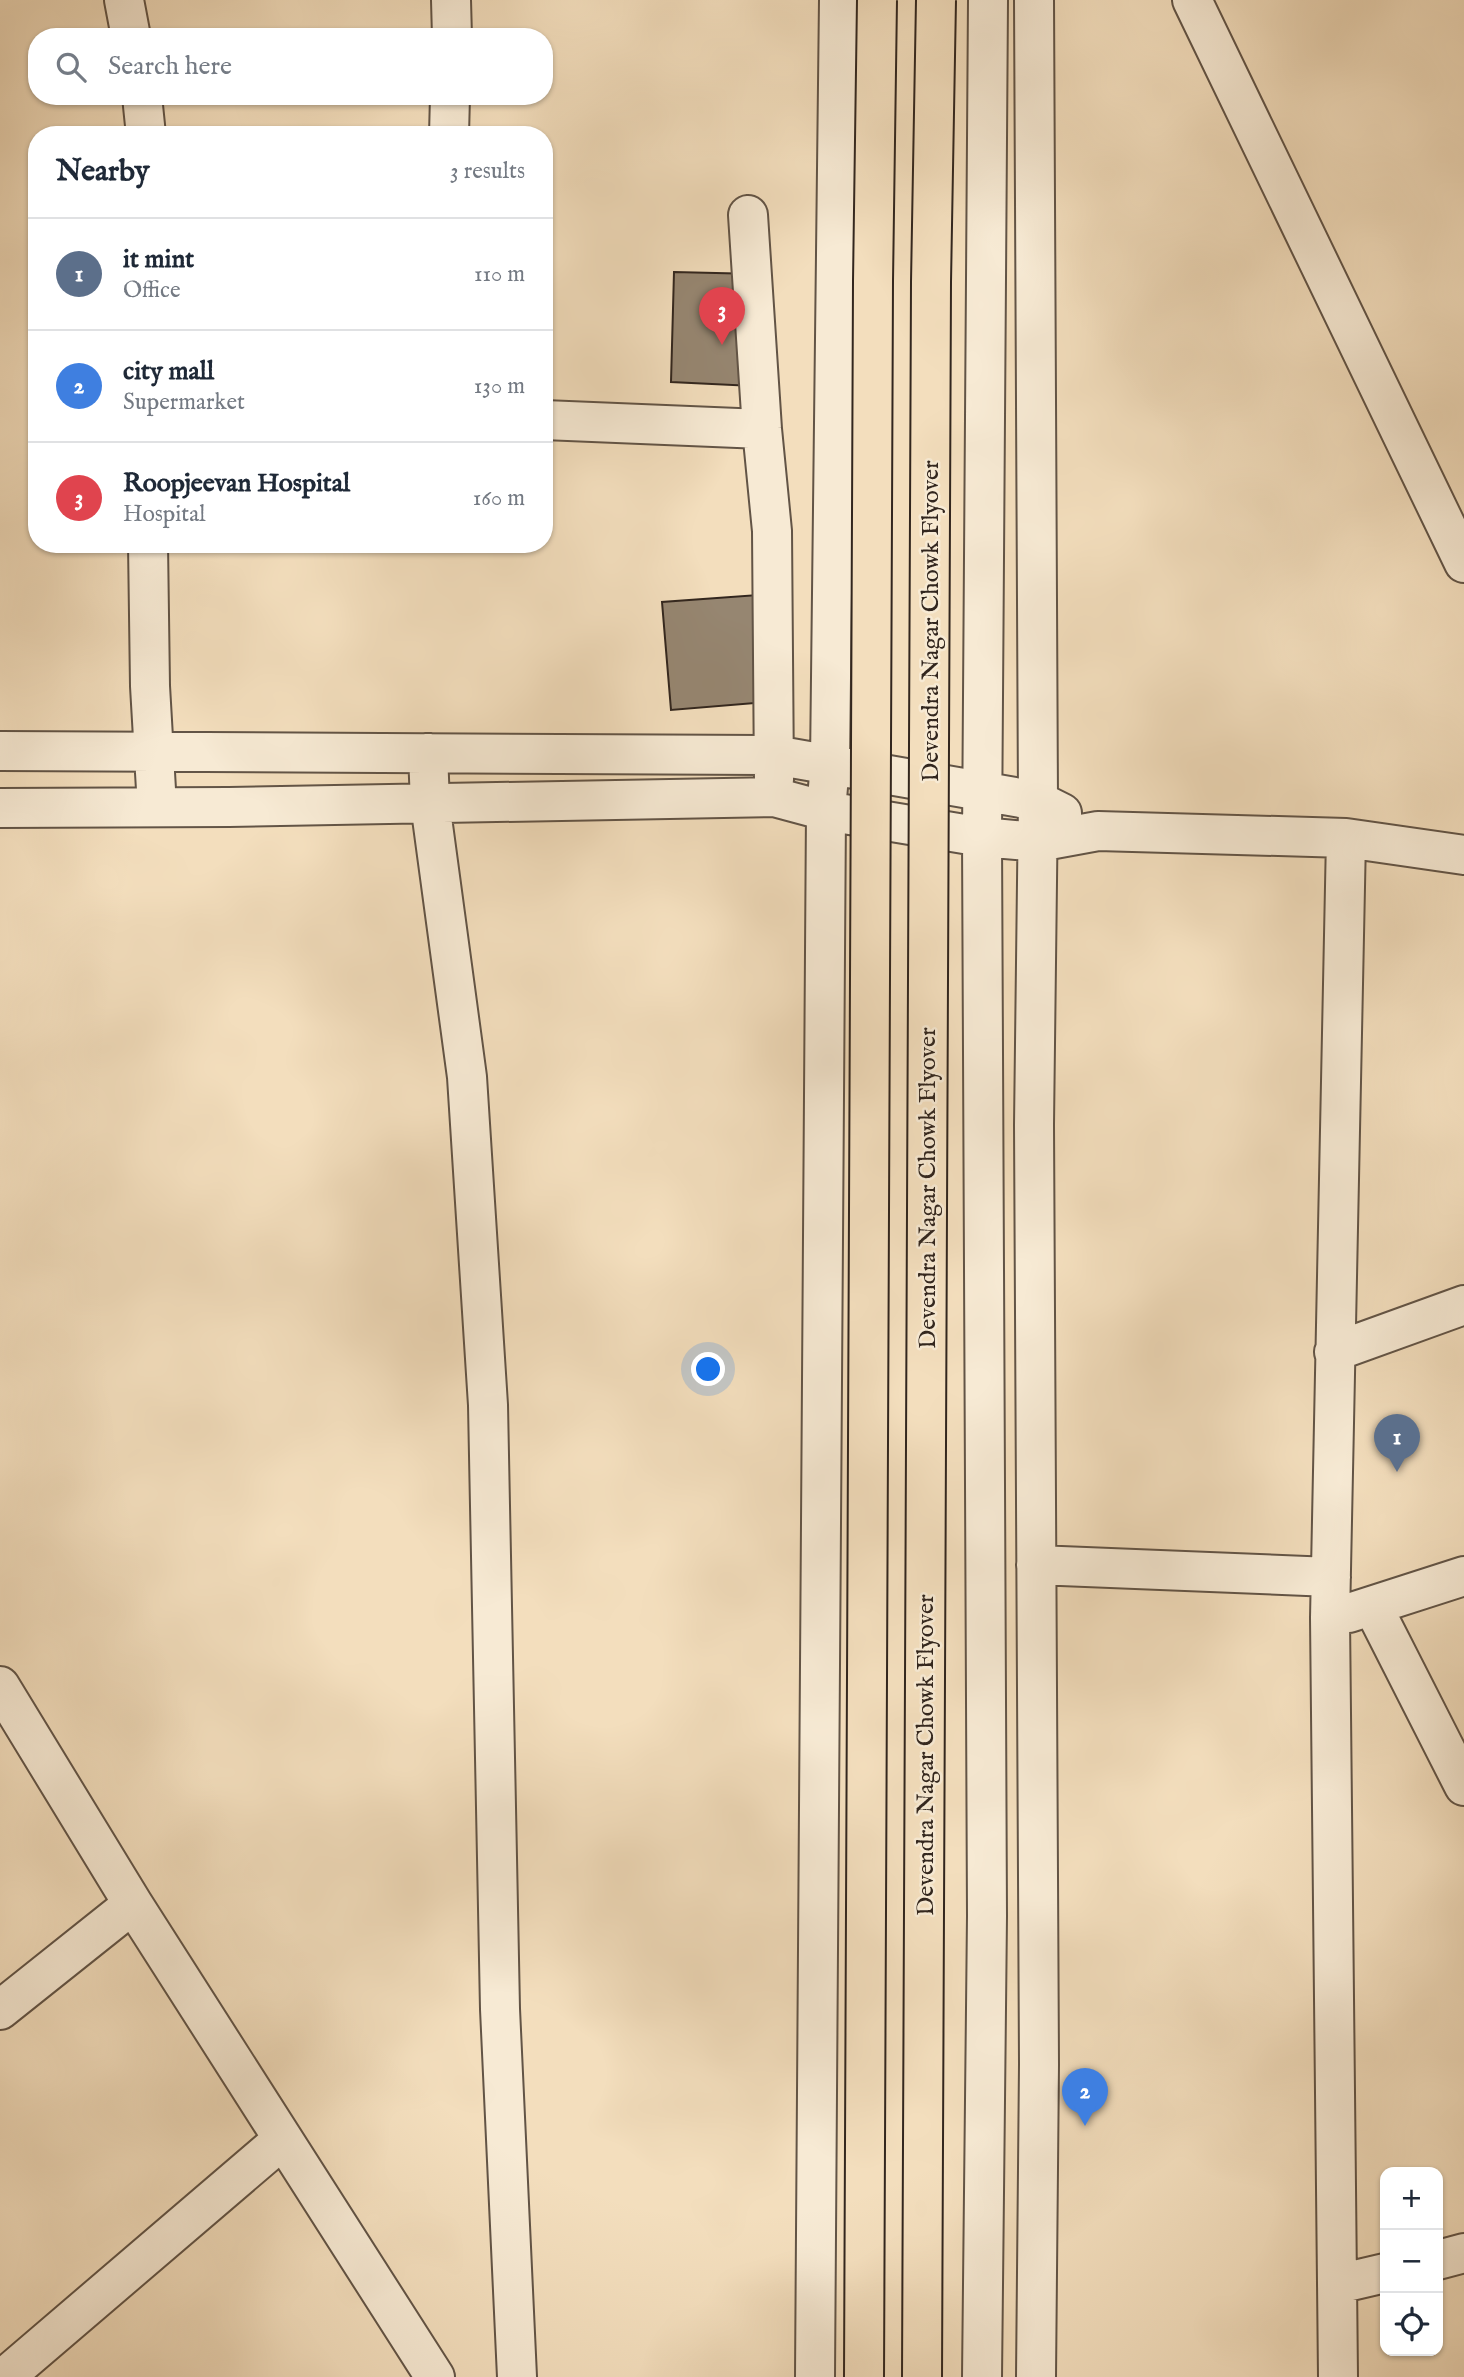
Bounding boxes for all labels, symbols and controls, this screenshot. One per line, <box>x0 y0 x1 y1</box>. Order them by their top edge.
search box <box>28 28 553 105</box>
icon: search <box>52 48 90 86</box>
text: Search here <box>108 50 232 83</box>
text: Nearby <box>56 153 149 191</box>
text: 3 results <box>450 157 525 186</box>
text: it mint <box>123 243 194 276</box>
text: 1 <box>75 260 83 289</box>
text: 110 m <box>474 260 525 289</box>
text: Office <box>123 276 180 305</box>
pin: 3 <box>699 287 745 345</box>
text: city mall <box>123 355 214 388</box>
text: 2 <box>74 372 84 401</box>
text: 130 m <box>474 372 525 401</box>
text: Supermarket <box>123 388 245 417</box>
street label: Devendra Nagar Chowk Flyover <box>916 460 947 782</box>
text: Roopjeevan Hospital <box>123 467 350 500</box>
text: 3 <box>75 484 83 513</box>
text: 160 m <box>473 484 525 513</box>
text: Hospital <box>123 500 205 529</box>
street label: Devendra Nagar Chowk Flyover <box>913 1027 944 1349</box>
your location <box>691 1352 725 1386</box>
pin: 1 <box>1374 1414 1420 1472</box>
street label: Devendra Nagar Chowk Flyover <box>911 1594 942 1916</box>
pin: 2 <box>1062 2068 1108 2126</box>
map controls <box>1380 2167 1443 2356</box>
button: + <box>1380 2167 1443 2230</box>
button: − <box>1380 2230 1443 2293</box>
button: locate <box>1380 2293 1443 2356</box>

